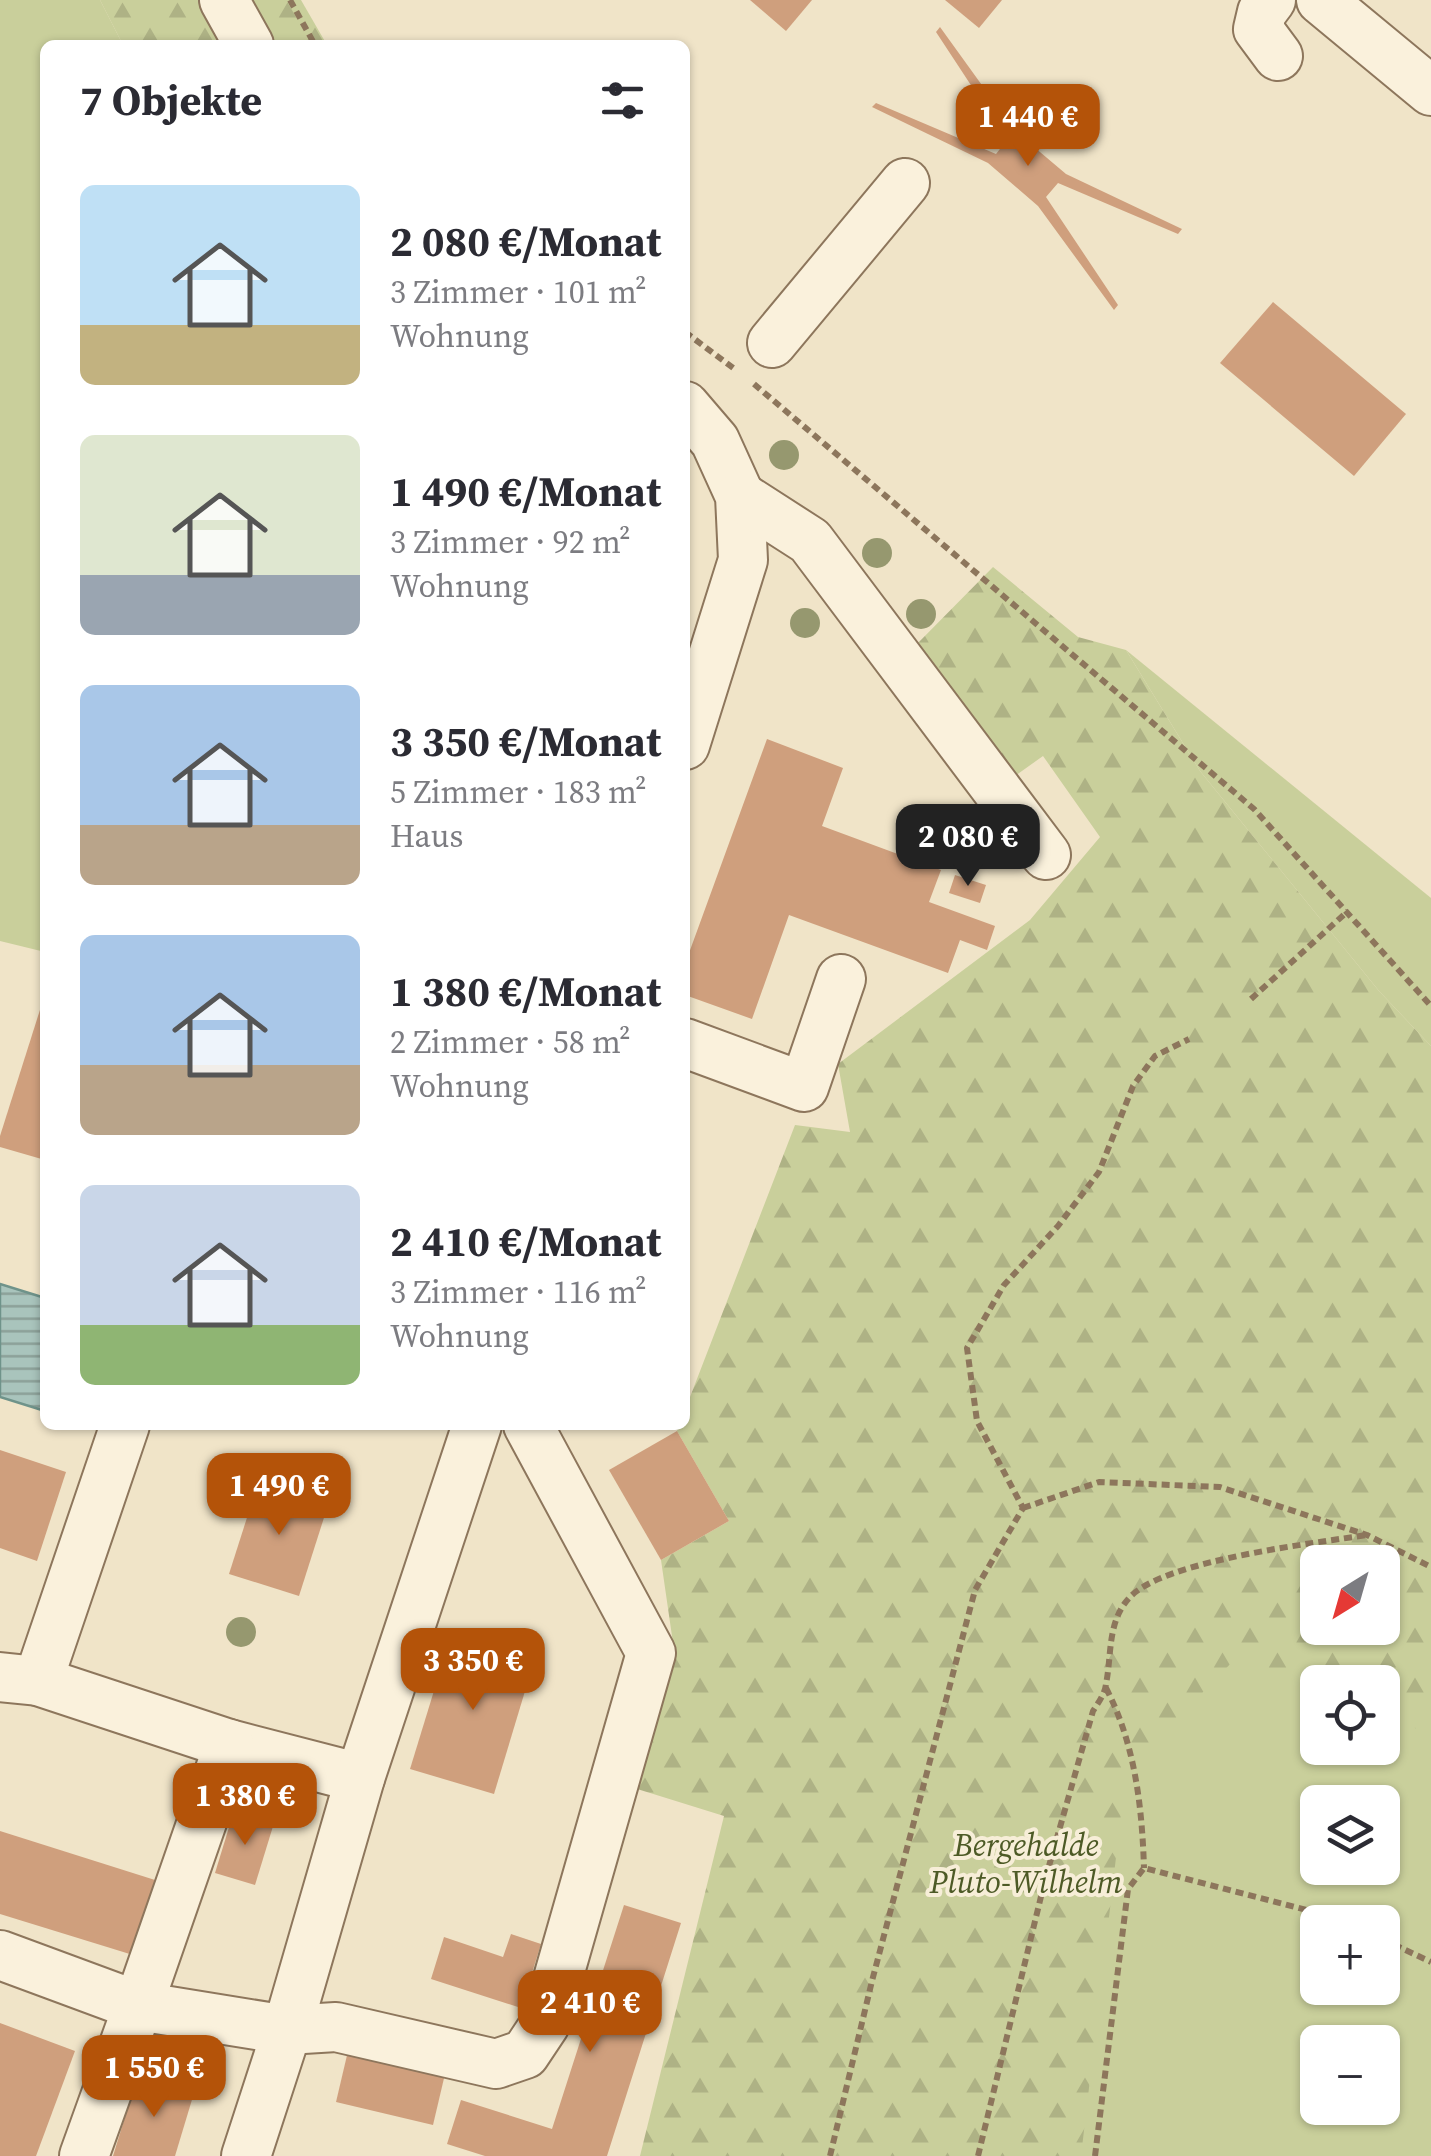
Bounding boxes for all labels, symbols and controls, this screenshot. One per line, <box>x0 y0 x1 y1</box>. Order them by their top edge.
text: 7 Objekte <box>80 71 262 129</box>
icon: filters <box>595 73 650 128</box>
pin: 1 440 € <box>936 84 1120 169</box>
text: 1 440 € <box>978 94 1078 138</box>
text: 2 080 €/Monat <box>390 212 661 270</box>
icon: home <box>160 225 280 345</box>
text: 3 Zimmer · 101 m² <box>390 270 647 314</box>
text: Wohnung <box>390 314 529 358</box>
text: 1 490 €/Monat <box>390 462 661 520</box>
icon: home <box>160 475 280 595</box>
text: 3 Zimmer · 92 m² <box>390 520 631 564</box>
text: Wohnung <box>390 564 529 608</box>
text: 3 350 €/Monat <box>390 712 661 770</box>
icon: home <box>160 725 280 845</box>
text: 5 Zimmer · 183 m² <box>390 770 647 814</box>
pin: 2 080 € <box>876 804 1060 889</box>
text: Haus <box>390 814 463 858</box>
text: 2 080 € <box>918 814 1018 858</box>
text: 1 380 €/Monat <box>390 962 661 1020</box>
icon: home <box>160 975 280 1095</box>
text: 2 Zimmer · 58 m² <box>390 1020 631 1064</box>
text: Wohnung <box>390 1064 529 1108</box>
text: 2 410 €/Monat <box>390 1212 661 1270</box>
icon: home <box>160 1225 280 1345</box>
text: 3 Zimmer · 116 m² <box>390 1270 647 1314</box>
text: Wohnung <box>390 1314 529 1358</box>
pin: 1 490 € <box>187 1453 371 1538</box>
text: 1 490 € <box>229 1463 329 1507</box>
north arrow <box>1300 1545 1400 1645</box>
map controls <box>1300 1545 1400 2125</box>
pin: 3 350 € <box>381 1628 565 1713</box>
text: 3 350 € <box>423 1638 523 1682</box>
button: locate <box>1300 1665 1400 1765</box>
pin: 1 380 € <box>153 1763 337 1848</box>
text: 1 380 € <box>195 1773 295 1817</box>
button: layers <box>1300 1785 1400 1885</box>
park label: Bergehalde Pluto-Wilhelm <box>929 1823 1123 1904</box>
button: + <box>1300 1905 1400 2005</box>
pin: 2 410 € <box>498 1970 682 2055</box>
text: 2 410 € <box>540 1980 640 2024</box>
button: − <box>1300 2025 1400 2125</box>
pin: 1 550 € <box>62 2035 246 2120</box>
text: 1 550 € <box>104 2045 204 2089</box>

